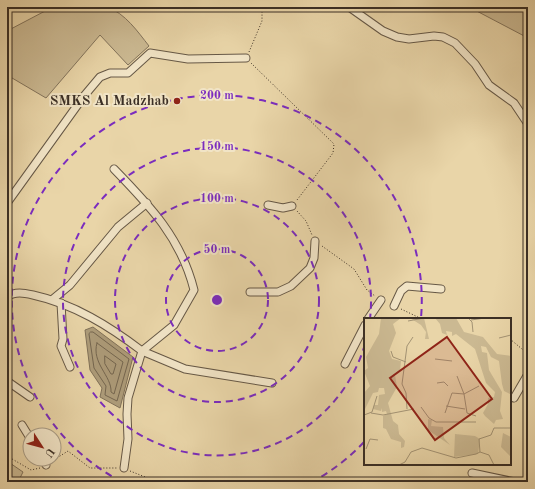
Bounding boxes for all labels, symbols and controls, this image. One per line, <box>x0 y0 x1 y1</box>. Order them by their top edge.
text: 200 m <box>200 90 234 102</box>
place label: SMKS Al Madzhab <box>50 94 169 108</box>
marker: SMKS Al Madzhab <box>172 96 182 106</box>
text: 150 m <box>200 140 234 153</box>
text: 100 m <box>200 193 234 205</box>
text: 50 m <box>204 243 231 256</box>
centre of rings <box>210 293 224 307</box>
inset map <box>364 318 511 465</box>
north arrow <box>22 427 62 467</box>
text: U <box>42 445 56 459</box>

